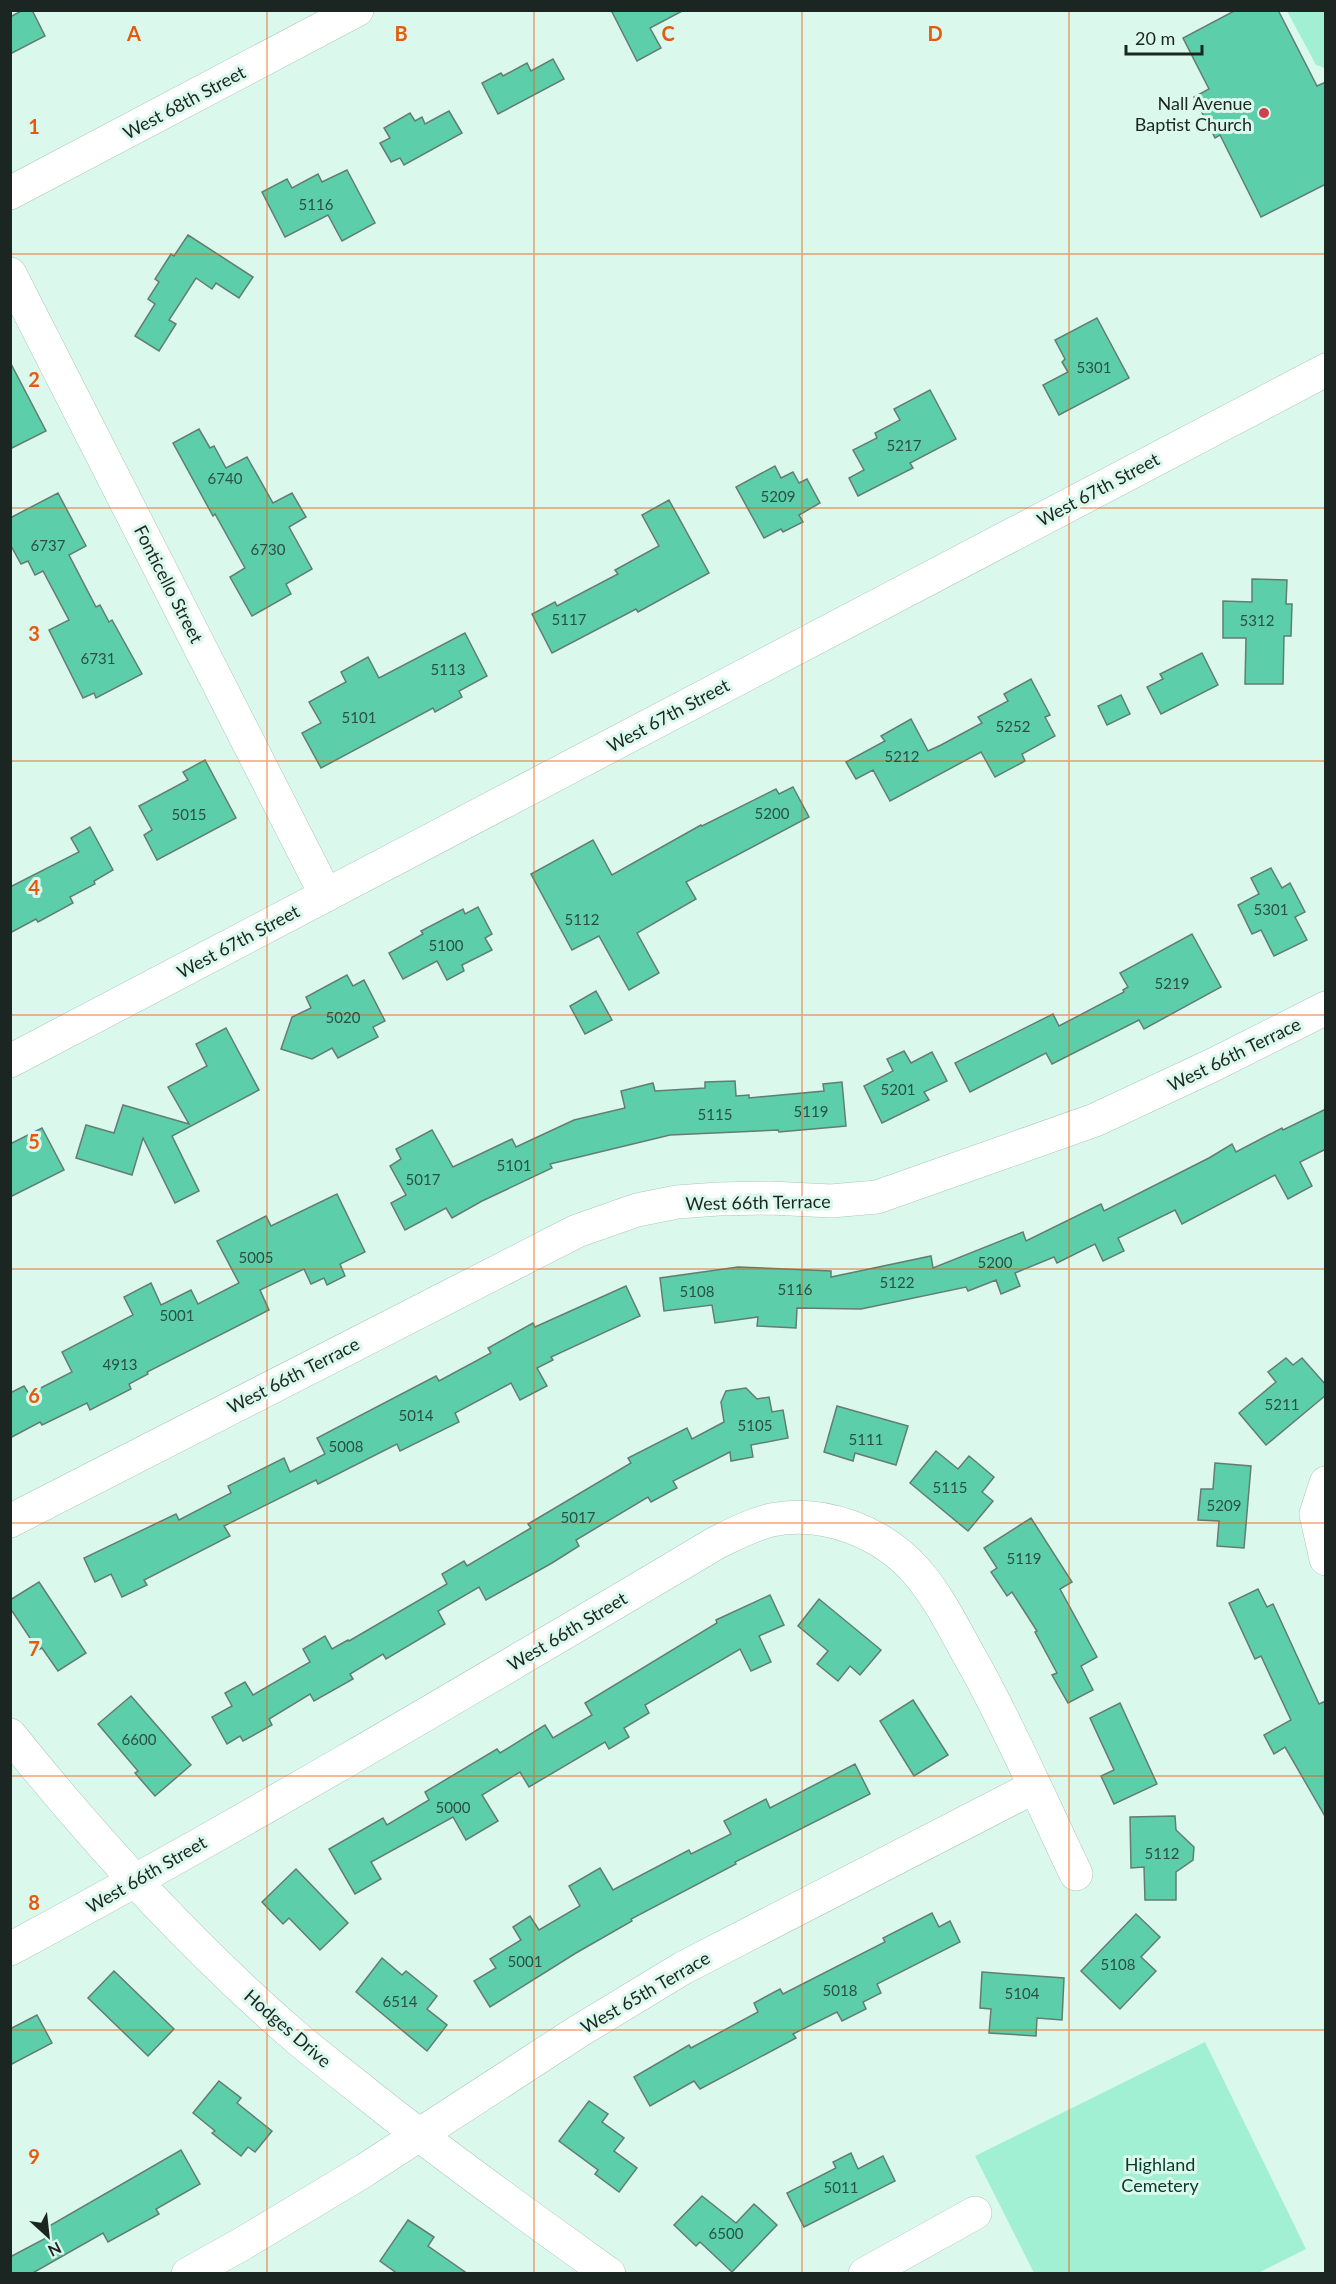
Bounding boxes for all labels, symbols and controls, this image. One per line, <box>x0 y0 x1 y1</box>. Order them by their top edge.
scale bar <box>1126 18 1202 56</box>
text: A <box>126 21 141 45</box>
text: B <box>394 21 408 45</box>
text: C <box>661 21 675 45</box>
text: D <box>927 21 943 45</box>
text: 20 m <box>1135 27 1175 49</box>
street label: West 68th Street <box>119 60 249 143</box>
place label: Nall Avenue Baptist Church <box>1135 92 1252 135</box>
marker: Nall Avenue Baptist Church <box>1257 106 1271 120</box>
text: 1 <box>28 114 40 138</box>
house number: 5116 <box>299 195 334 213</box>
house number: 5301 <box>1077 358 1111 376</box>
text: 2 <box>28 367 40 391</box>
house number: 5217 <box>887 436 922 454</box>
street label: West 67th Street <box>1033 447 1163 530</box>
house number: 6740 <box>208 469 243 487</box>
house number: 5209 <box>761 487 795 505</box>
street label: Fonticello Street <box>130 521 208 647</box>
house number: 6737 <box>31 536 66 554</box>
house number: 6730 <box>251 540 286 558</box>
house number: 5117 <box>552 610 587 628</box>
house number: 5312 <box>1240 611 1274 629</box>
text: 3 <box>28 621 40 645</box>
house number: 6731 <box>81 649 115 667</box>
house number: 5113 <box>431 660 465 678</box>
street label: West 67th Street <box>603 673 733 756</box>
house number: 5101 <box>342 708 376 726</box>
house number: 5252 <box>996 717 1030 735</box>
house number: 5212 <box>885 747 919 765</box>
house number: 5200 <box>755 804 790 822</box>
house number: 5015 <box>172 805 206 823</box>
text: 4 <box>28 875 40 899</box>
street label: West 67th Street <box>173 899 303 982</box>
house number: 5301 <box>1254 900 1288 918</box>
house number: 5112 <box>565 910 599 928</box>
house number: 5100 <box>429 936 464 954</box>
house number: 5219 <box>1155 974 1189 992</box>
house number: 5020 <box>326 1008 361 1026</box>
street label: West 66th Terrace <box>1164 1012 1304 1096</box>
house number: 5201 <box>881 1080 915 1098</box>
house number: 5119 <box>794 1102 828 1120</box>
house number: 5115 <box>698 1105 732 1123</box>
text: 5 <box>28 1129 40 1153</box>
house number: 5101 <box>497 1156 531 1174</box>
house number: 5017 <box>406 1170 441 1188</box>
street label: West 66th Terrace <box>685 1190 831 1214</box>
house number: 5005 <box>239 1248 273 1266</box>
house number: 5200 <box>978 1253 1013 1271</box>
house number: 5122 <box>880 1273 914 1291</box>
house number: 5116 <box>778 1280 813 1298</box>
house number: 5108 <box>680 1282 714 1300</box>
house number: 5001 <box>160 1306 194 1324</box>
street label: West 66th Terrace <box>223 1332 363 1418</box>
house number: 4913 <box>103 1355 137 1373</box>
text: 6 <box>28 1383 40 1407</box>
house number: 5211 <box>1265 1395 1299 1413</box>
house number: 5014 <box>399 1406 434 1424</box>
house number: 5105 <box>738 1416 772 1434</box>
house number: 5111 <box>849 1430 883 1448</box>
house number: 5008 <box>329 1437 363 1455</box>
house number: 5115 <box>933 1478 967 1496</box>
house number: 5209 <box>1207 1496 1241 1514</box>
house number: 5017 <box>561 1508 596 1526</box>
house number: 5119 <box>1007 1549 1041 1567</box>
street label: West 66th Street <box>503 1586 631 1675</box>
text: 7 <box>28 1636 40 1660</box>
house number: 6600 <box>122 1730 157 1748</box>
house number: 5000 <box>436 1798 471 1816</box>
street label: West 66th Street <box>82 1830 211 1917</box>
house number: 5112 <box>1145 1844 1179 1862</box>
text: 8 <box>28 1890 40 1914</box>
street label: West 65th Terrace <box>577 1946 713 2038</box>
house number: 5001 <box>508 1952 542 1970</box>
house number: 5108 <box>1101 1955 1135 1973</box>
house number: 5018 <box>823 1981 857 1999</box>
street label: Hodges Drive <box>240 1984 336 2072</box>
house number: 5104 <box>1005 1984 1040 2002</box>
house number: 6514 <box>383 1992 418 2010</box>
text: 9 <box>28 2144 40 2168</box>
park label: Highland Cemetery <box>1121 2153 1199 2196</box>
house number: 5011 <box>824 2178 858 2196</box>
north arrow <box>18 2206 78 2266</box>
house number: 6500 <box>709 2224 744 2242</box>
text: N <box>45 2239 65 2261</box>

